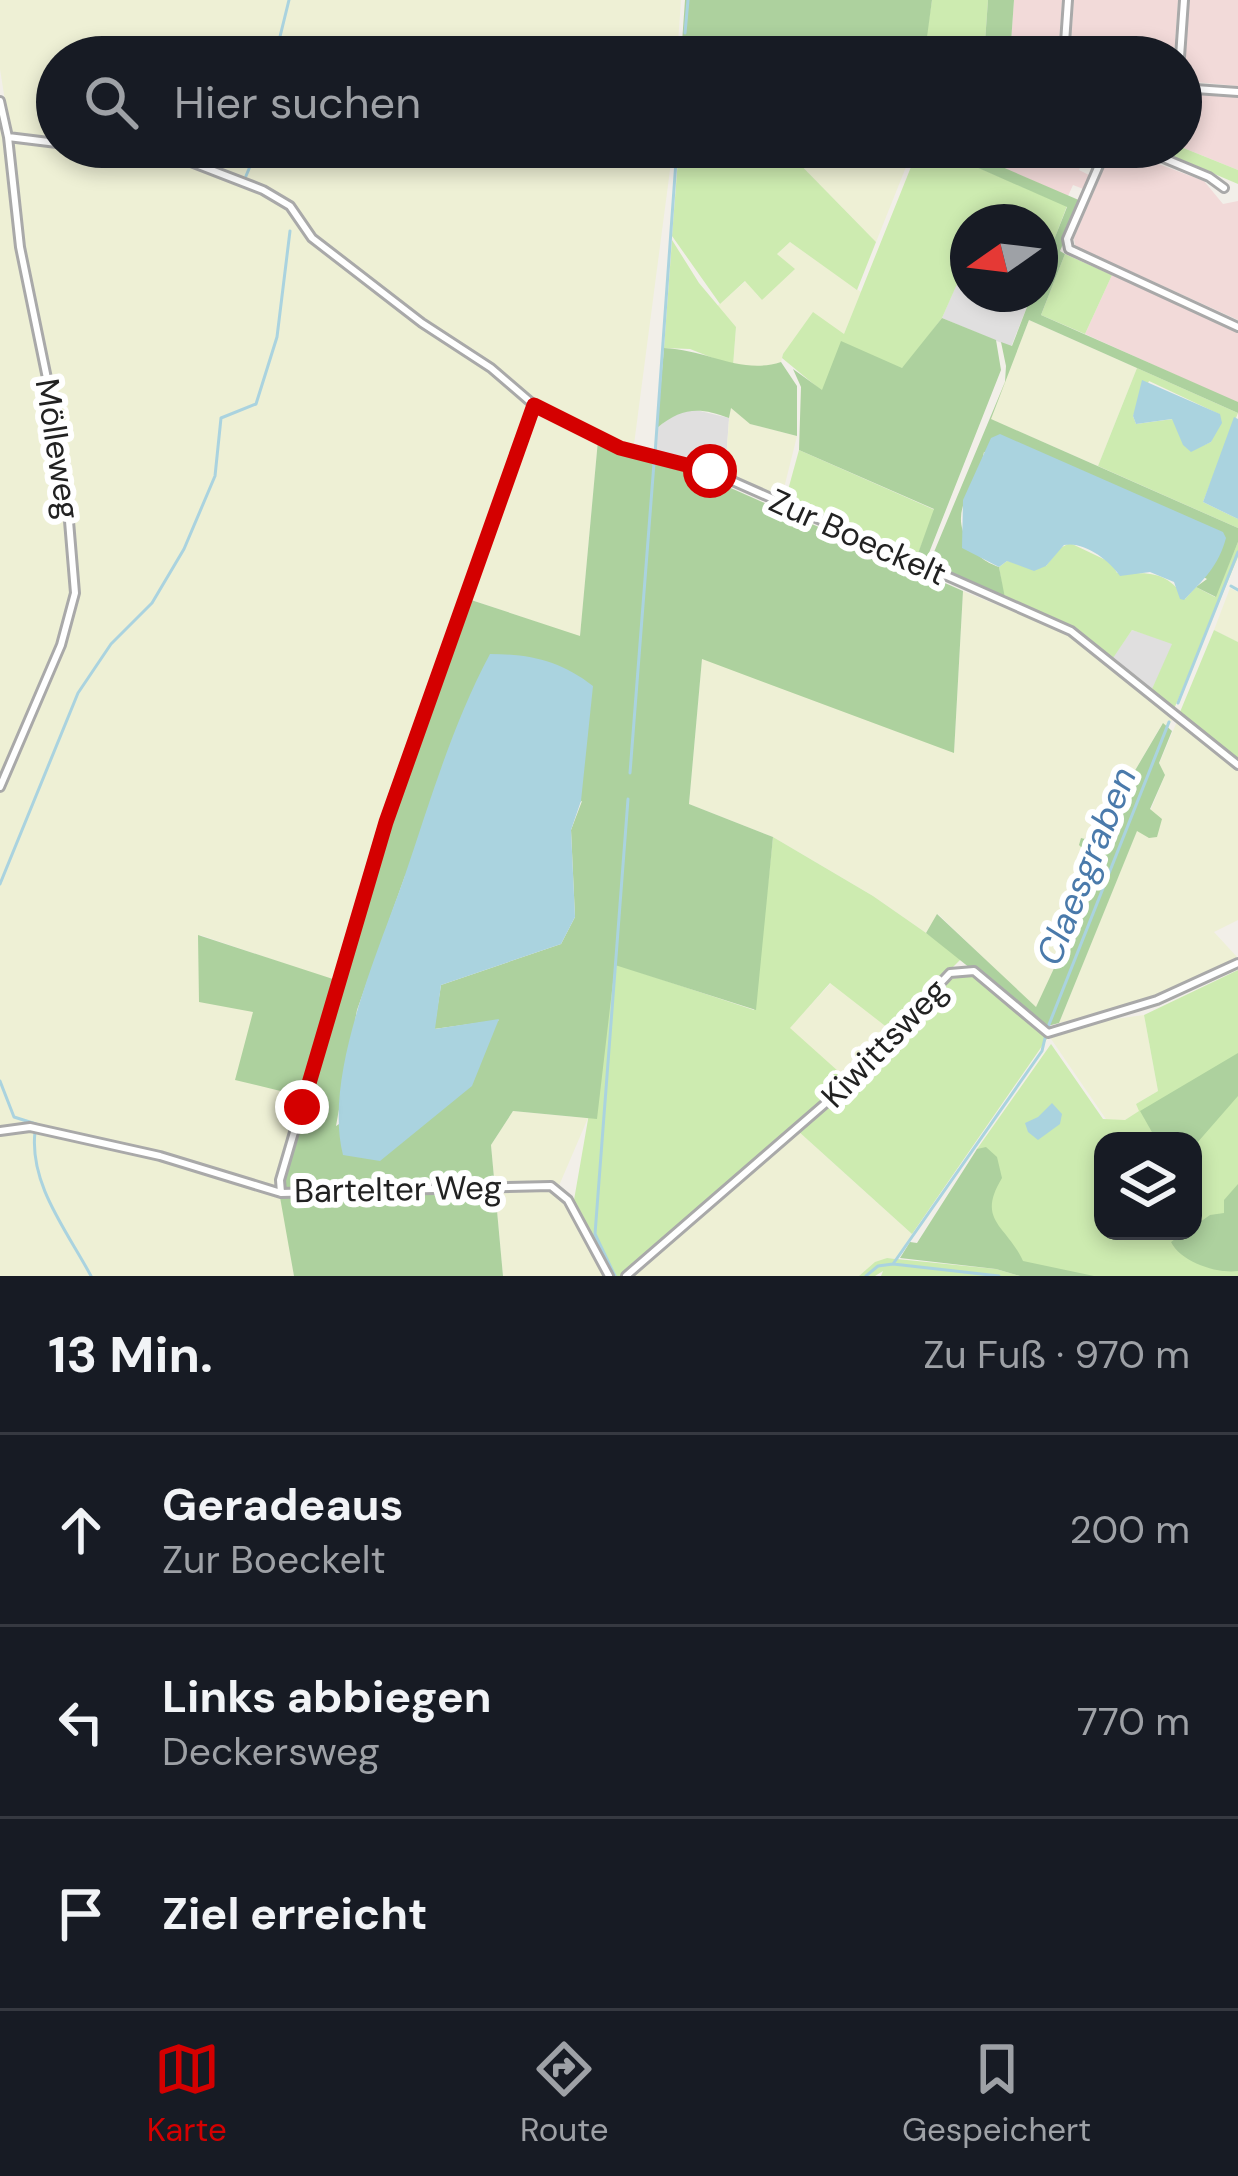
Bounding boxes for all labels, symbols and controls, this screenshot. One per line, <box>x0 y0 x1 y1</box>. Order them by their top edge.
search box <box>36 36 1202 168</box>
icon: search <box>78 69 144 135</box>
text: Hier suchen <box>174 73 421 132</box>
north arrow <box>950 204 1058 312</box>
street label: Mölleweg <box>26 376 90 522</box>
route start <box>683 444 737 498</box>
street label: Zur Boeckelt <box>763 479 953 595</box>
water label: Claesgraben <box>1025 760 1147 972</box>
street label: Kiwittsweg <box>812 969 956 1117</box>
route end <box>275 1080 329 1134</box>
map controls <box>1094 1132 1202 1240</box>
button: layers <box>1094 1132 1202 1240</box>
street label: Bartelter Weg <box>294 1166 502 1212</box>
text: 13 Min. <box>48 1321 213 1388</box>
text: Zu Fuß · 970 m <box>923 1329 1190 1380</box>
text: Geradeaus <box>162 1475 403 1534</box>
icon: ahead <box>48 1497 114 1563</box>
text: 200 m <box>1069 1504 1190 1555</box>
text: Zur Boeckelt <box>162 1534 386 1585</box>
text: Links abbiegen <box>162 1667 492 1726</box>
icon: left <box>48 1689 114 1755</box>
text: 770 m <box>1077 1696 1190 1747</box>
text: Deckersweg <box>162 1726 380 1777</box>
icon: arrive <box>48 1881 114 1947</box>
text: Ziel erreicht <box>162 1884 428 1943</box>
tab: Karte <box>147 2036 227 2151</box>
tab: Route <box>520 2036 608 2151</box>
tab: Gespeichert <box>902 2036 1091 2151</box>

